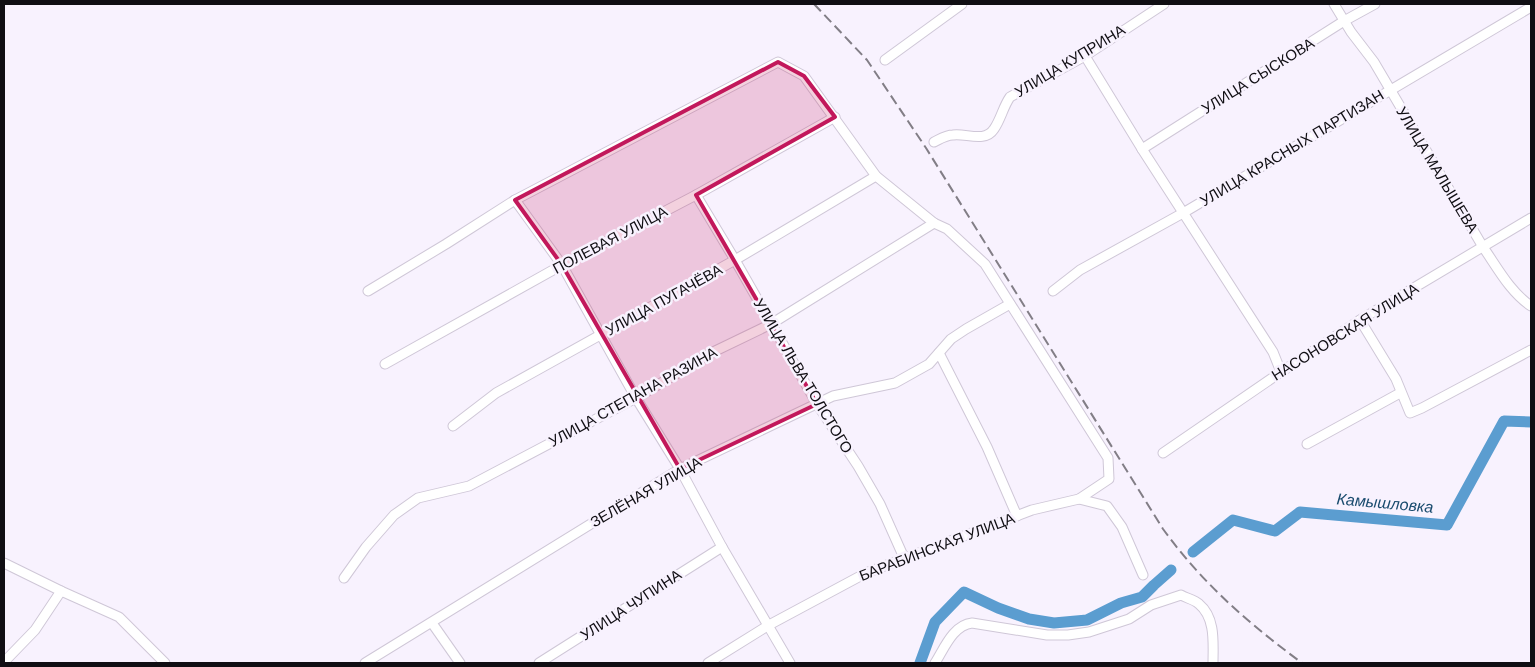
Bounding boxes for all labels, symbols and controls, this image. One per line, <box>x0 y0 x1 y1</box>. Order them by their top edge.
street label: УЛИЦА КУПРИНА <box>1011 20 1129 102</box>
street label: УЛИЦА СЫСКОВА <box>1198 33 1318 119</box>
street label: УЛИЦА КРАСНЫХ ПАРТИЗАН <box>1196 85 1388 211</box>
street label: УЛИЦА МАЛЫШЕВА <box>1391 103 1483 237</box>
street label: ПОЛЕВАЯ УЛИЦА <box>549 201 671 279</box>
street label: УЛИЦА ПУГАЧЁВА <box>602 260 726 340</box>
street label: НАСОНОВСКАЯ УЛИЦА <box>1268 279 1422 385</box>
street label: УЛИЦА ЛЬВА ТОЛСТОГО <box>749 295 857 457</box>
street label: УЛИЦА СТЕПАНА РАЗИНА <box>545 342 721 452</box>
street label: ЗЕЛЁНАЯ УЛИЦА <box>587 452 705 532</box>
water label: Камышловка <box>1336 488 1434 518</box>
street label: БАРАБИНСКАЯ УЛИЦА <box>856 508 1018 586</box>
street label: УЛИЦА ЧУПИНА <box>577 565 685 645</box>

